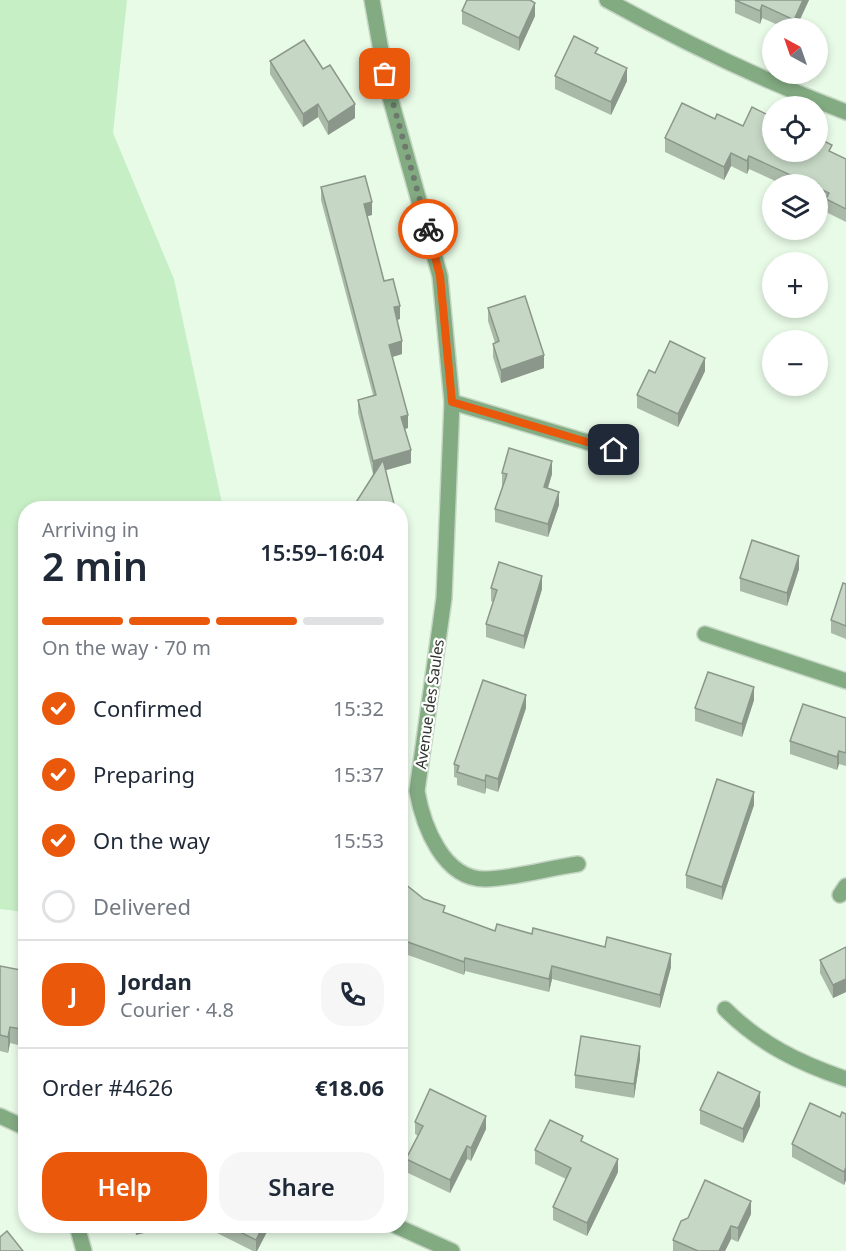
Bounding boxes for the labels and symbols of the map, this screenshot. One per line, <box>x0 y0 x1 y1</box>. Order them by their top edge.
north arrow <box>762 18 828 84</box>
pin <box>359 48 410 99</box>
courier <box>398 199 458 259</box>
pin <box>588 424 639 475</box>
street label: Avenue des Saules <box>410 638 448 770</box>

